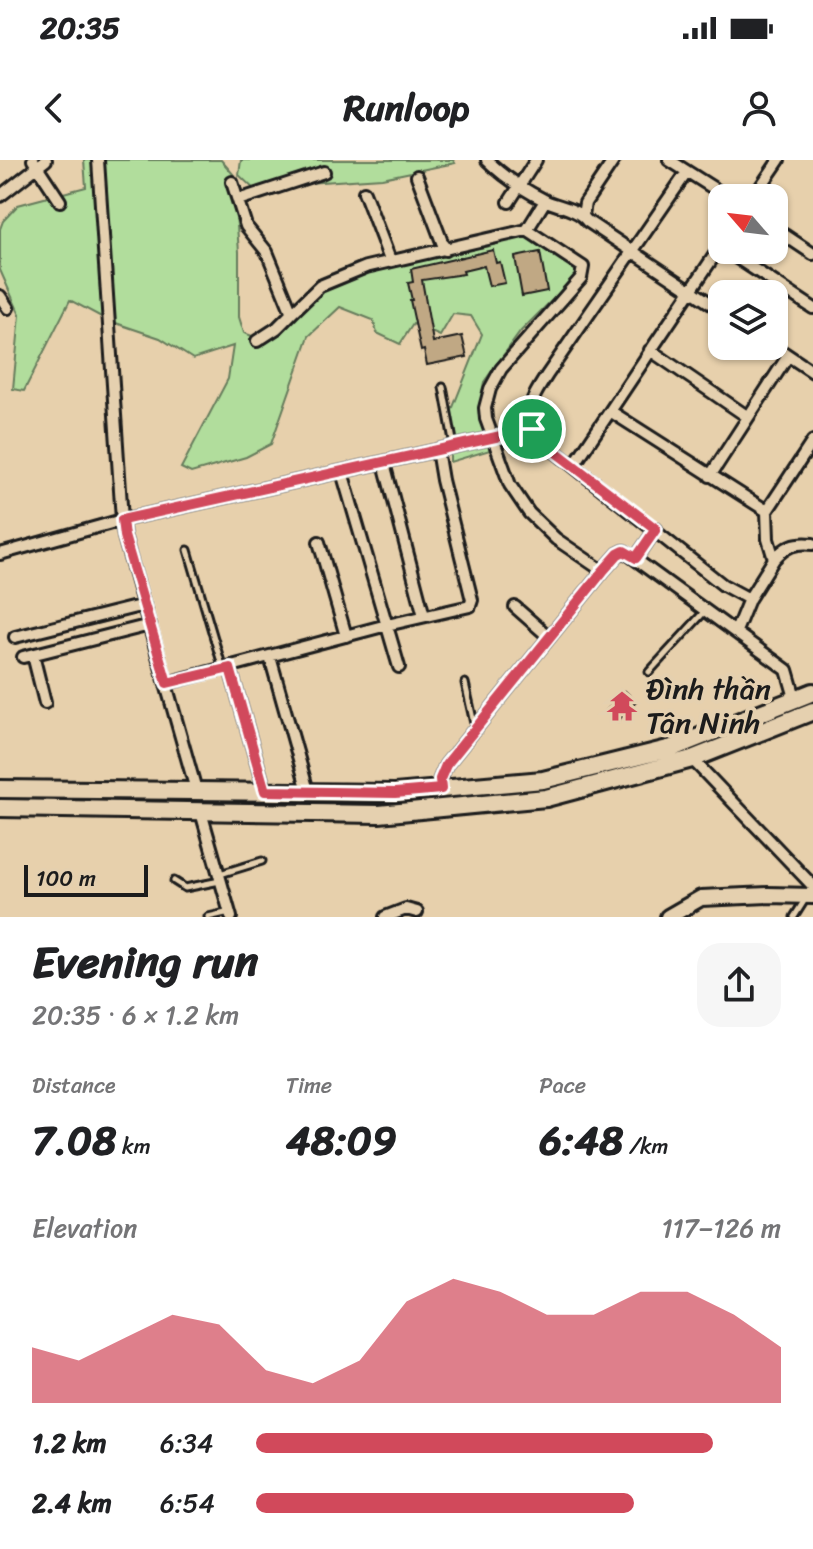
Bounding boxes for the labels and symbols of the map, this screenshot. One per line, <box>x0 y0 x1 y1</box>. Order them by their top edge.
north arrow <box>708 184 788 264</box>
pin <box>498 395 566 463</box>
place label: Đình thần Tân Ninh <box>646 662 771 750</box>
temple icon: Đình thần Tân Ninh <box>605 689 639 723</box>
scale bar <box>24 861 148 897</box>

